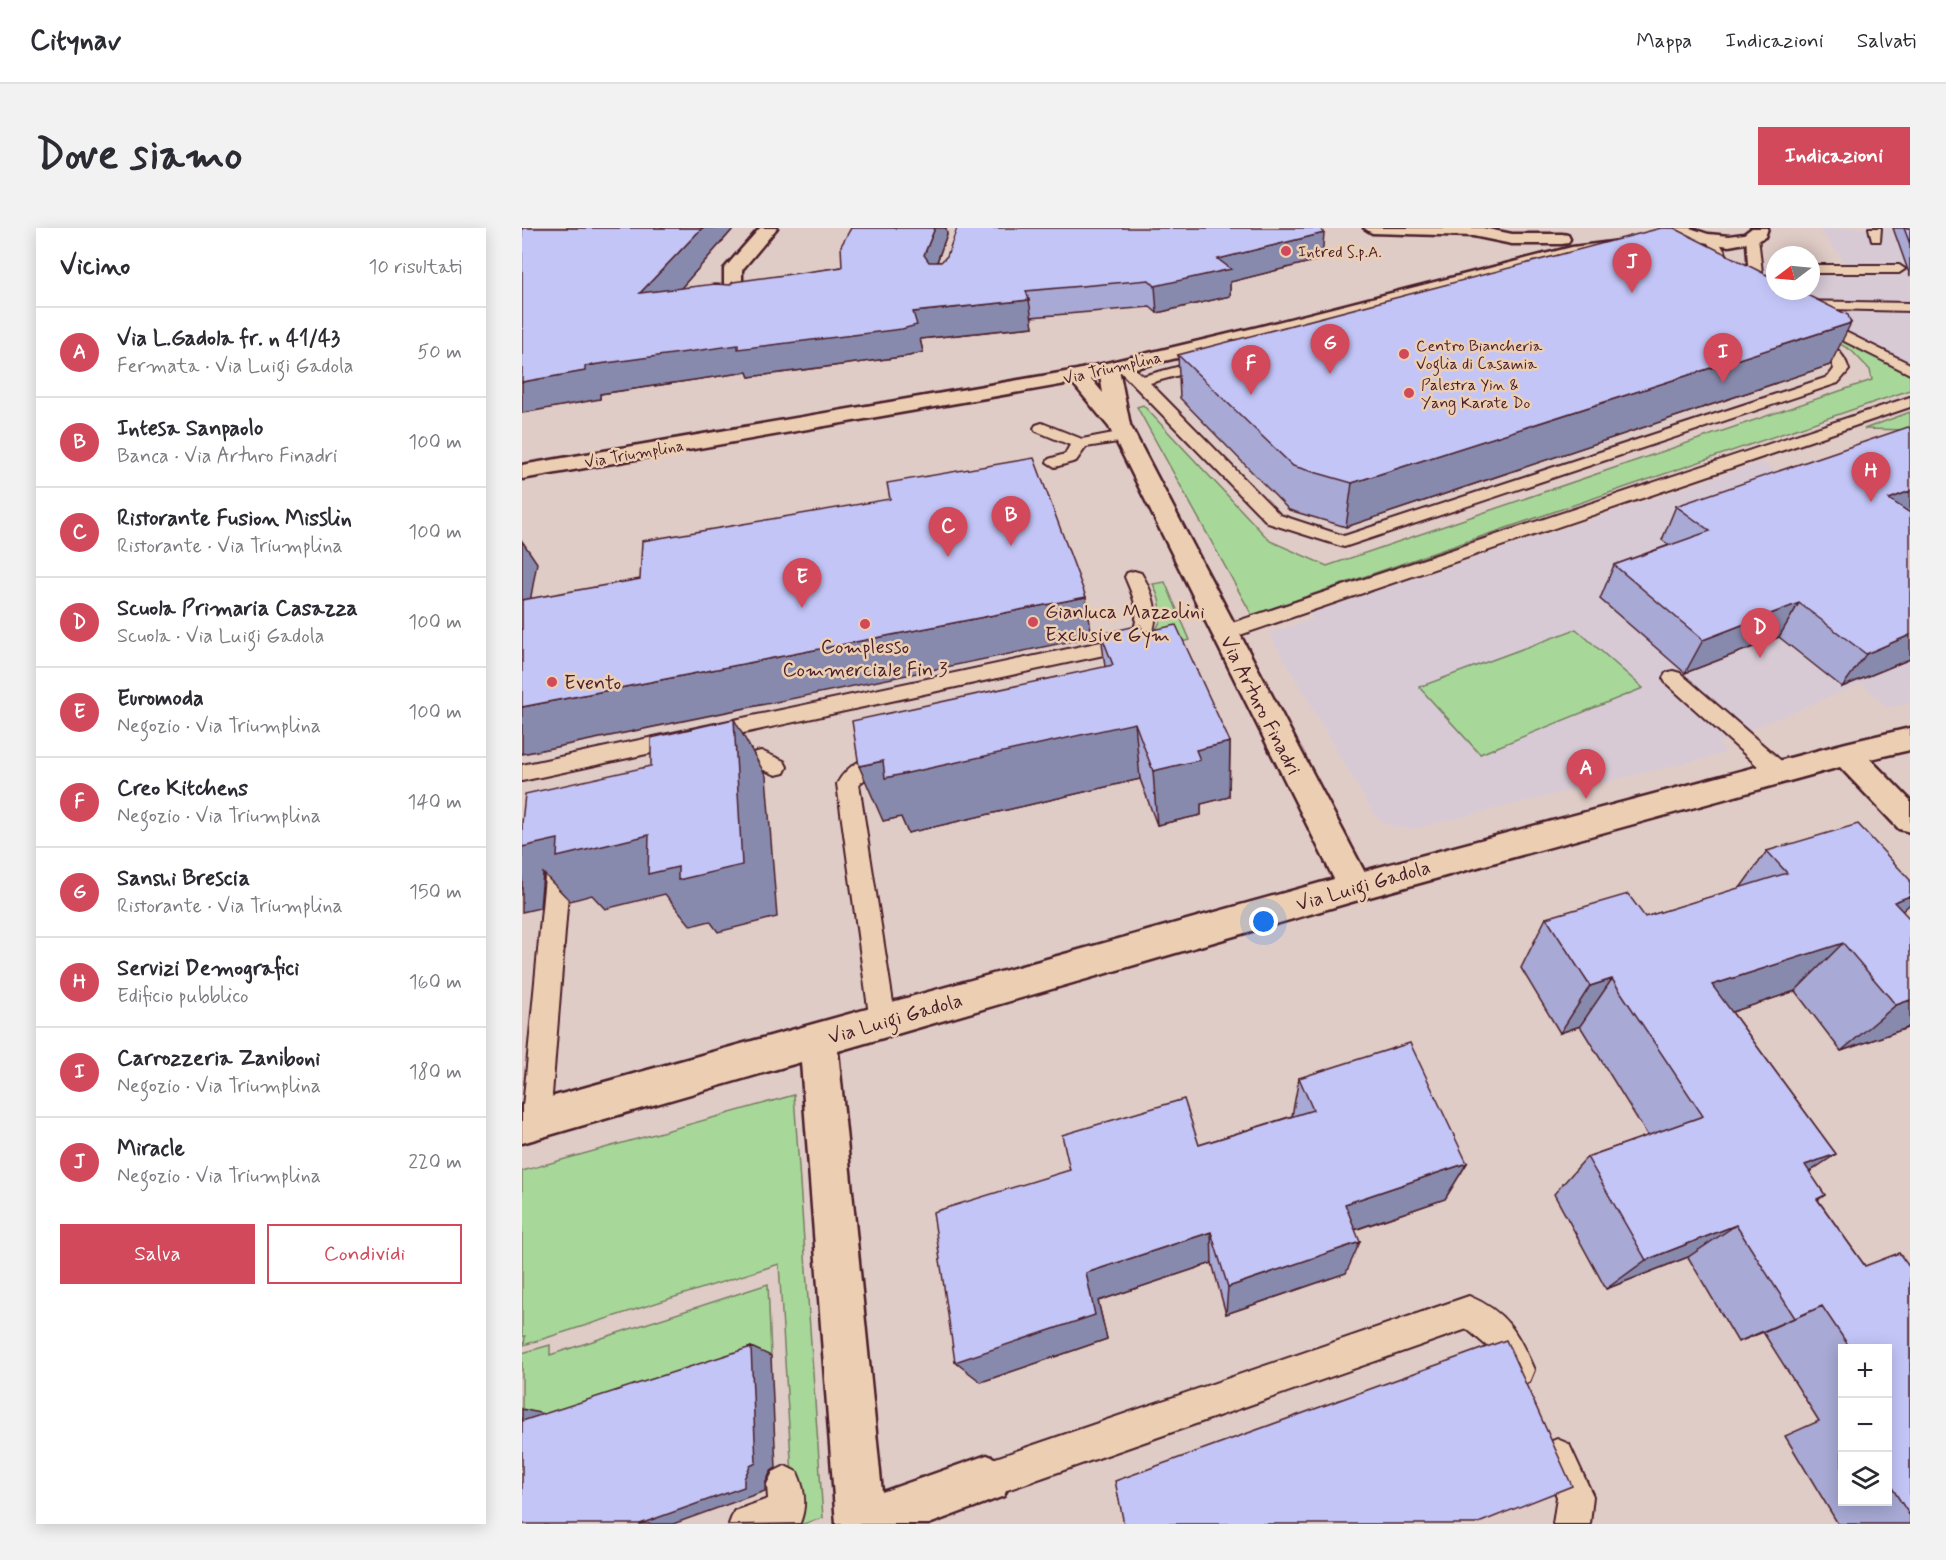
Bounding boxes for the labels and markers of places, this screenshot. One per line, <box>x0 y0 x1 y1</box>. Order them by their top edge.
place label: Intred S.p.A. <box>1298 242 1382 263</box>
marker: Intred S.p.A. <box>1279 244 1293 258</box>
pin: J <box>1612 244 1652 293</box>
pin: G <box>1310 324 1350 374</box>
pin: I <box>1704 334 1742 383</box>
place label: Centro Biancheria Voglia di Casamia <box>1416 336 1543 376</box>
pin: F <box>1232 346 1270 395</box>
marker: Centro Biancheria Voglia di Casamia <box>1397 347 1411 361</box>
place label: Palestra Yin & Yang Karate Do <box>1421 375 1531 415</box>
marker: Palestra Yin & Yang Karate Do <box>1402 386 1416 400</box>
pin: H <box>1852 452 1890 502</box>
pin: B <box>992 496 1030 546</box>
pin: C <box>928 508 968 557</box>
pin: E <box>782 558 822 608</box>
place label: Gianluca Mazzolini Exclusive Gym <box>1045 599 1205 649</box>
pin: D <box>1740 608 1780 658</box>
marker: Gianluca Mazzolini Exclusive Gym <box>1026 615 1040 629</box>
marker: Complesso Commerciale Fin 3 <box>858 617 872 631</box>
place label: Complesso Commerciale Fin 3 <box>782 634 948 684</box>
place label: Evento <box>564 670 621 697</box>
marker: Evento <box>545 675 559 689</box>
pin: A <box>1566 750 1606 799</box>

